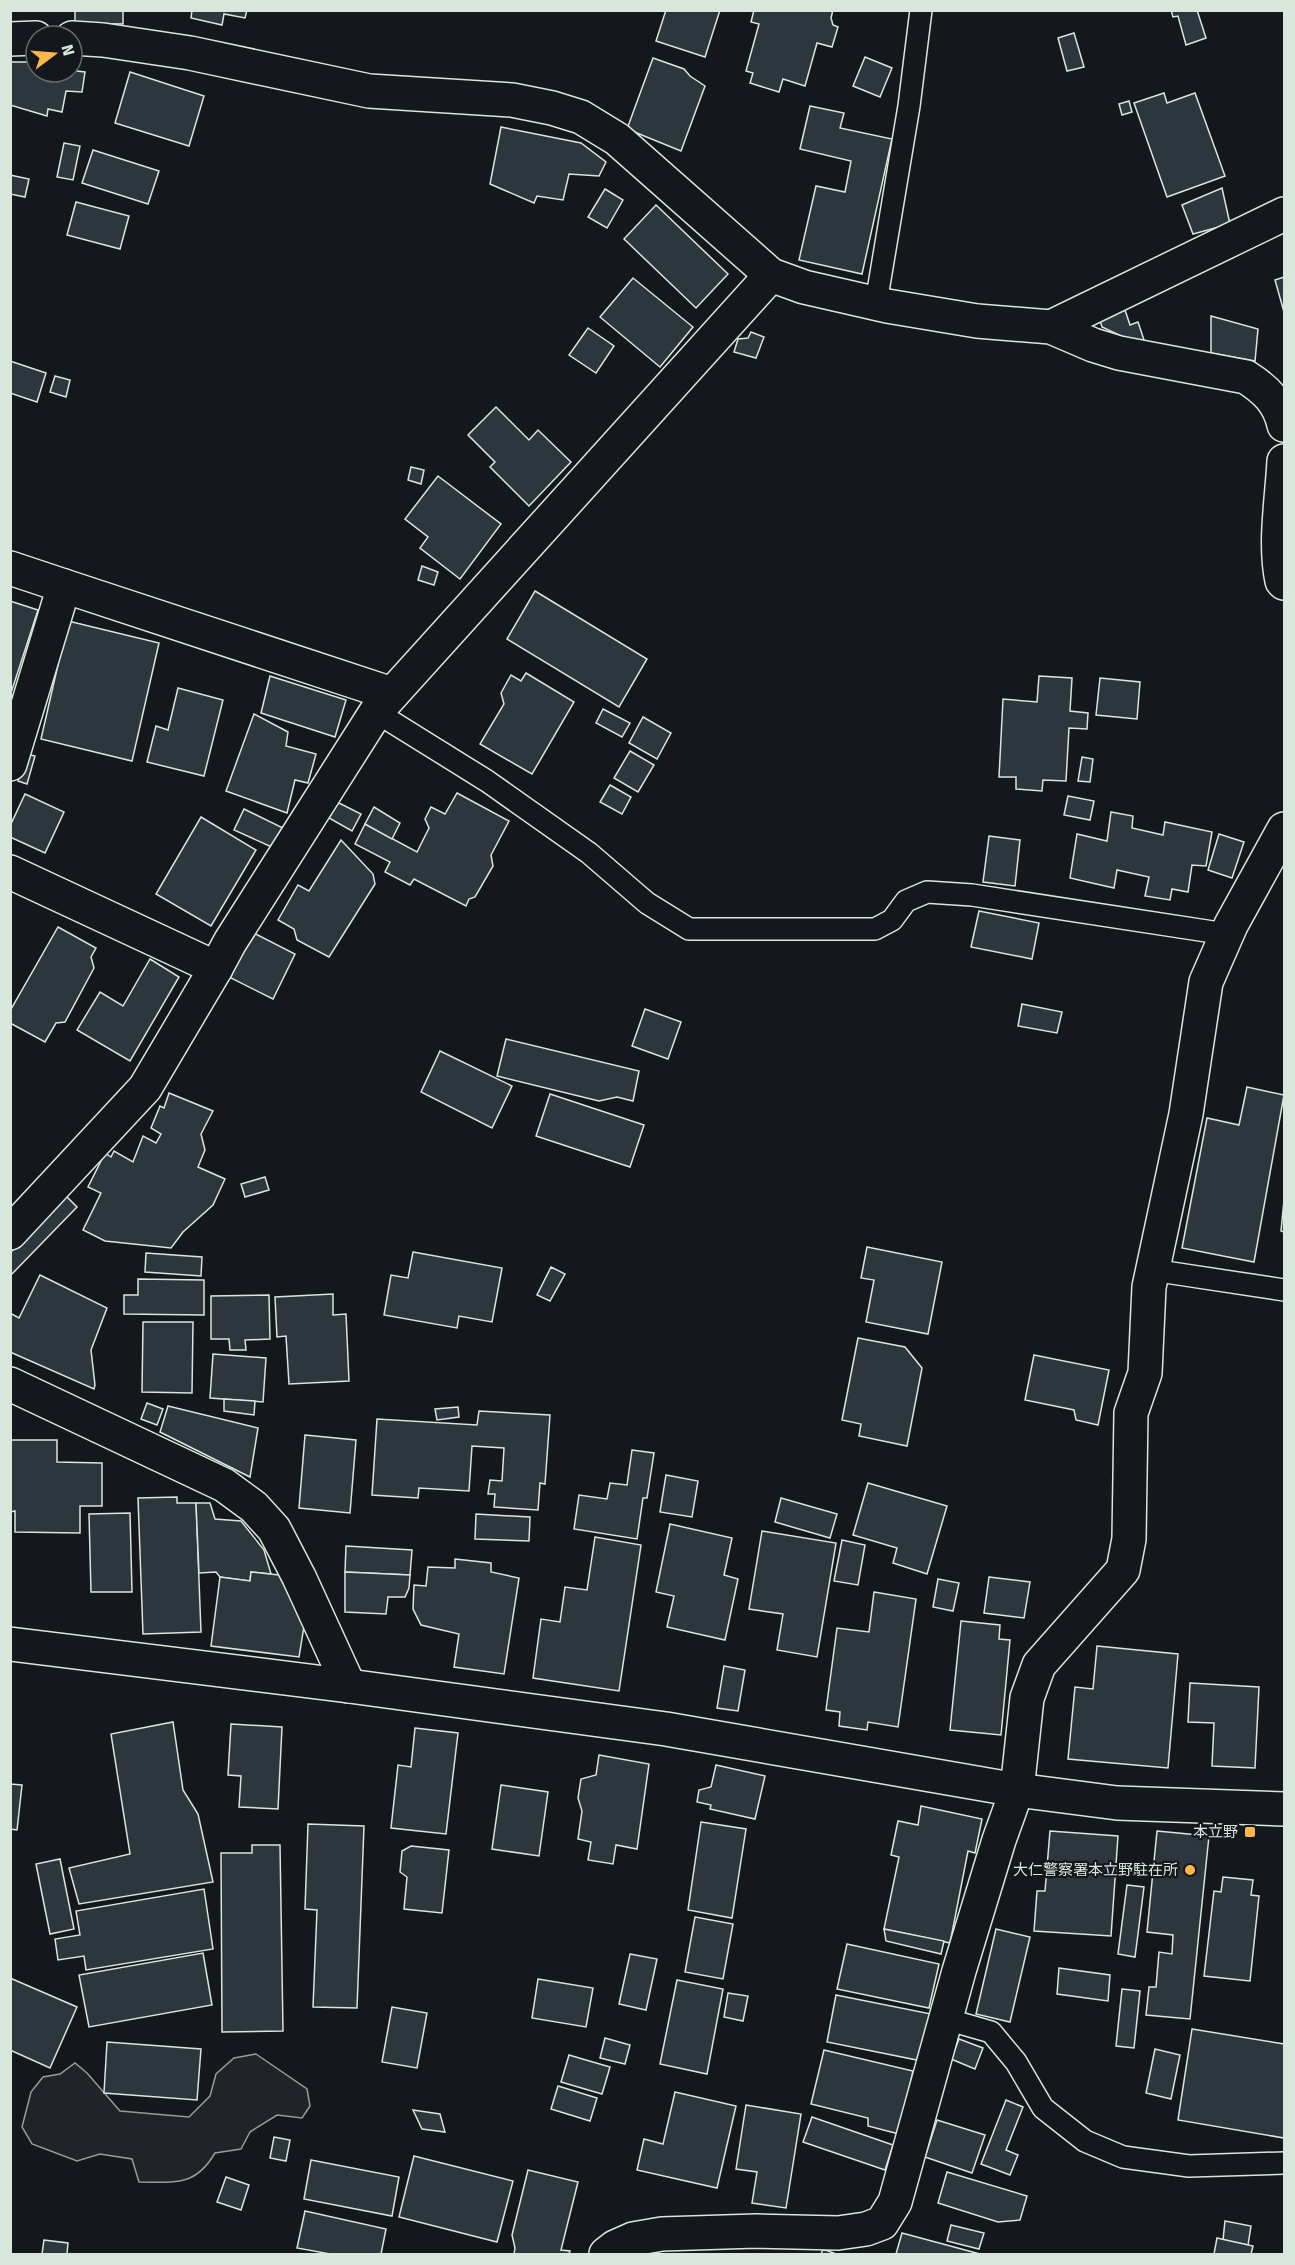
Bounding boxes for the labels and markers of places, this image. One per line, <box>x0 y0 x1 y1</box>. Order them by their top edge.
place label: 本立野 <box>1193 1823 1238 1841</box>
marker: 本立野 <box>1243 1825 1257 1839</box>
place label: 大仁警察署本立野駐在所 <box>1013 1861 1178 1879</box>
marker: 大仁警察署本立野駐在所 <box>1183 1863 1197 1877</box>

